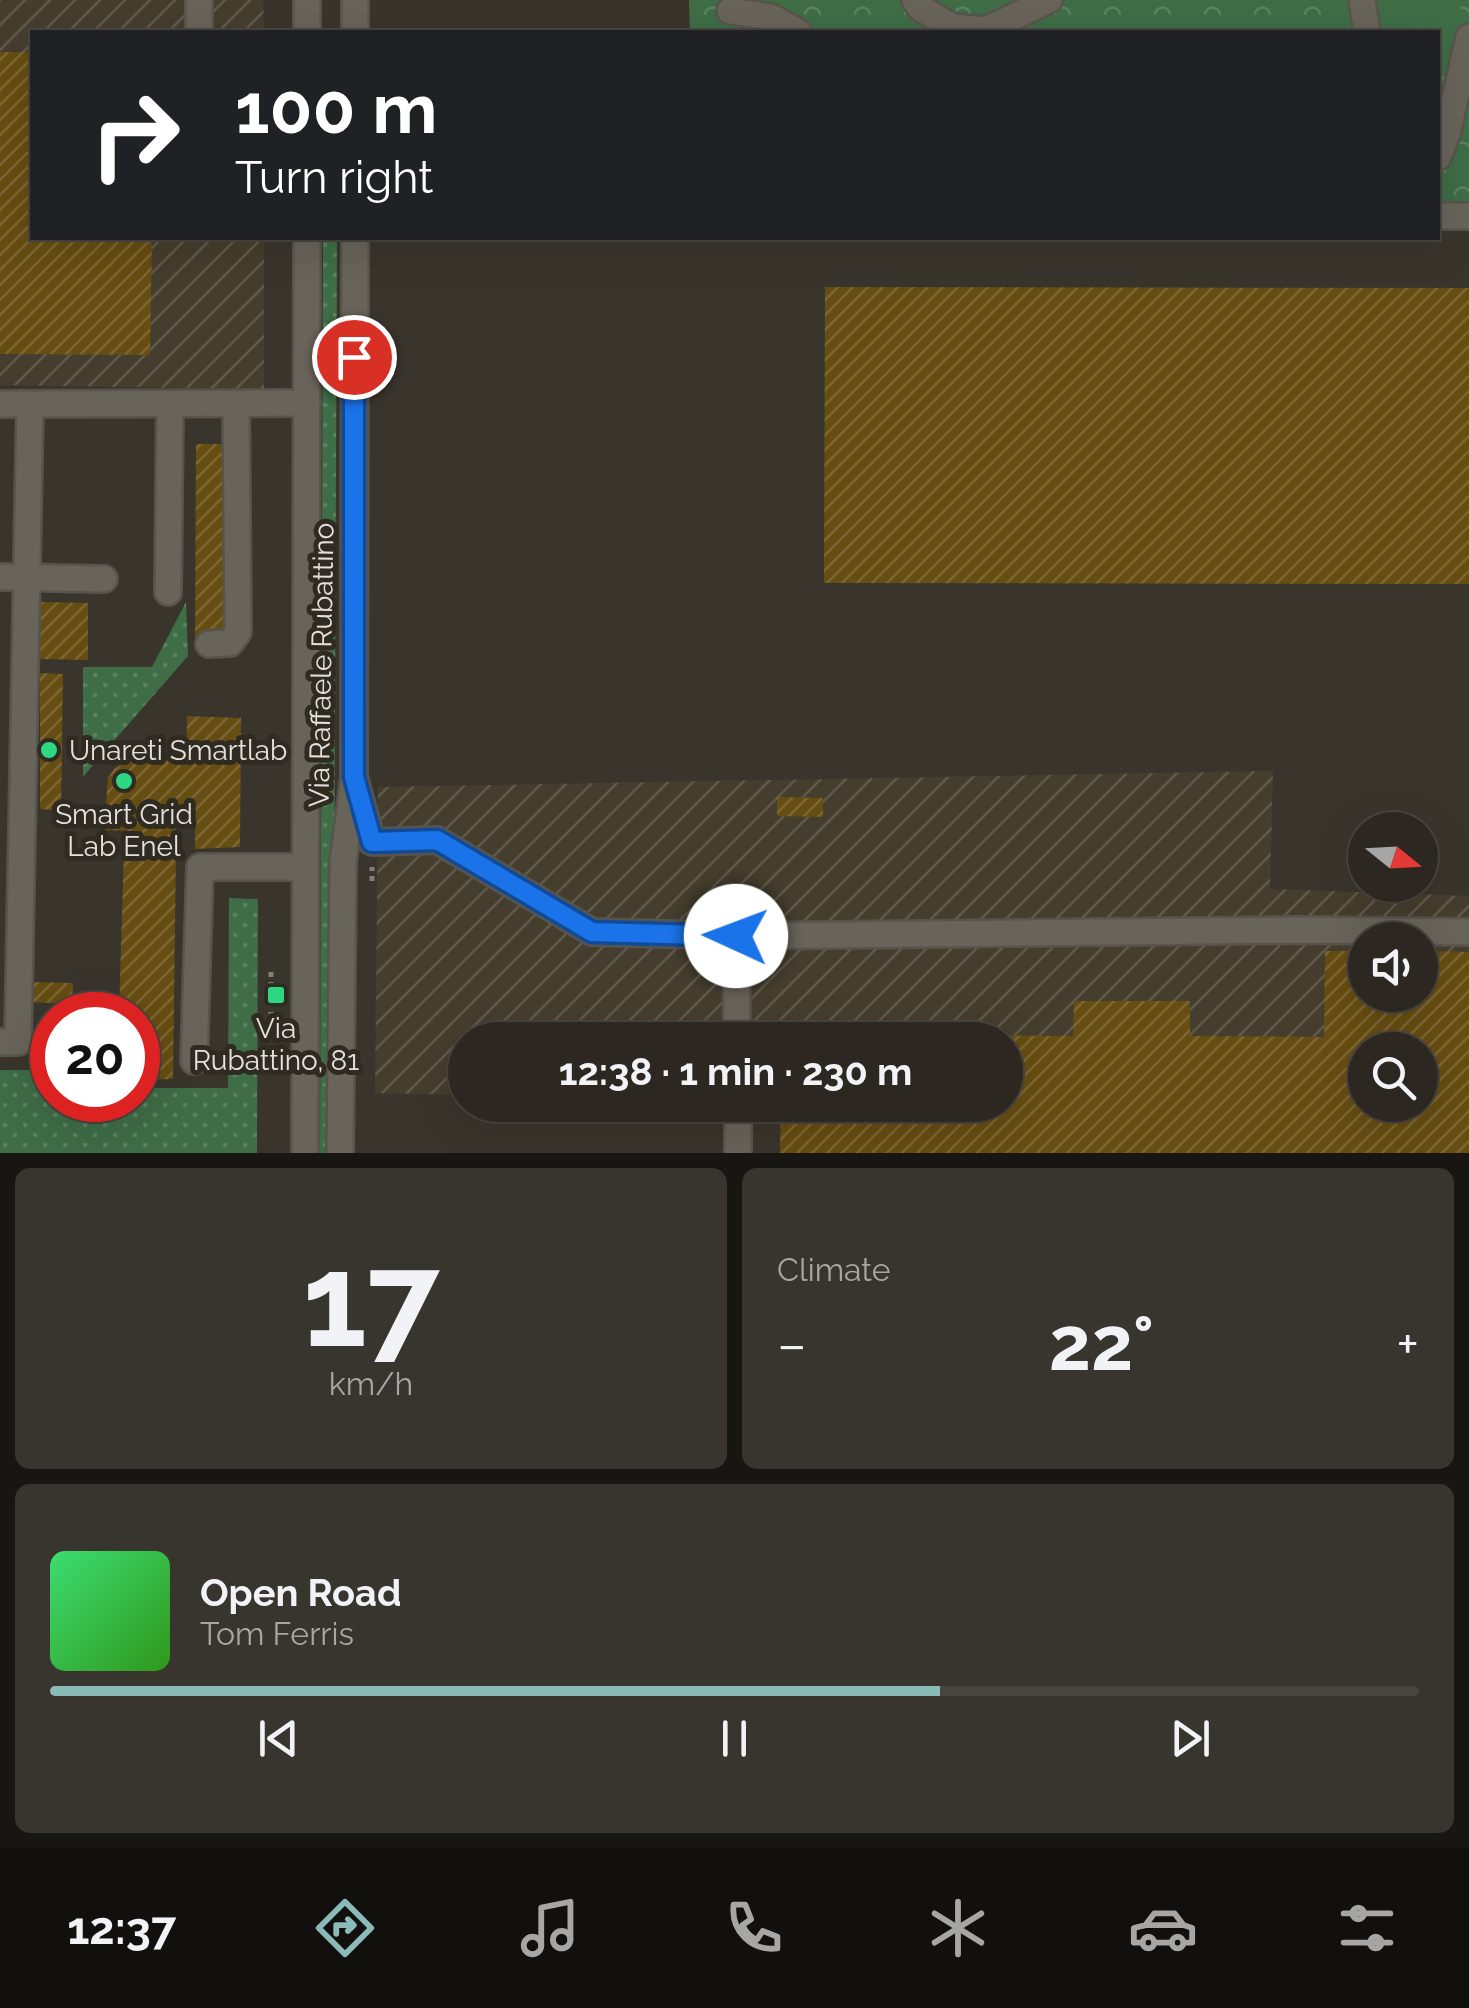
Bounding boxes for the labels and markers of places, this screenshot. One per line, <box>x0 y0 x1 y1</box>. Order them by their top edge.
pin <box>312 315 397 400</box>
place label: Unareti Smartlab <box>69 734 287 767</box>
marker: Unareti Smartlab <box>38 739 60 761</box>
marker: Smart Grid Lab Enel <box>113 770 135 792</box>
place label: Smart Grid Lab Enel <box>55 798 193 863</box>
marker: Via Rubattino, 81 <box>265 984 287 1006</box>
place label: Via Rubattino, 81 <box>193 1012 359 1077</box>

